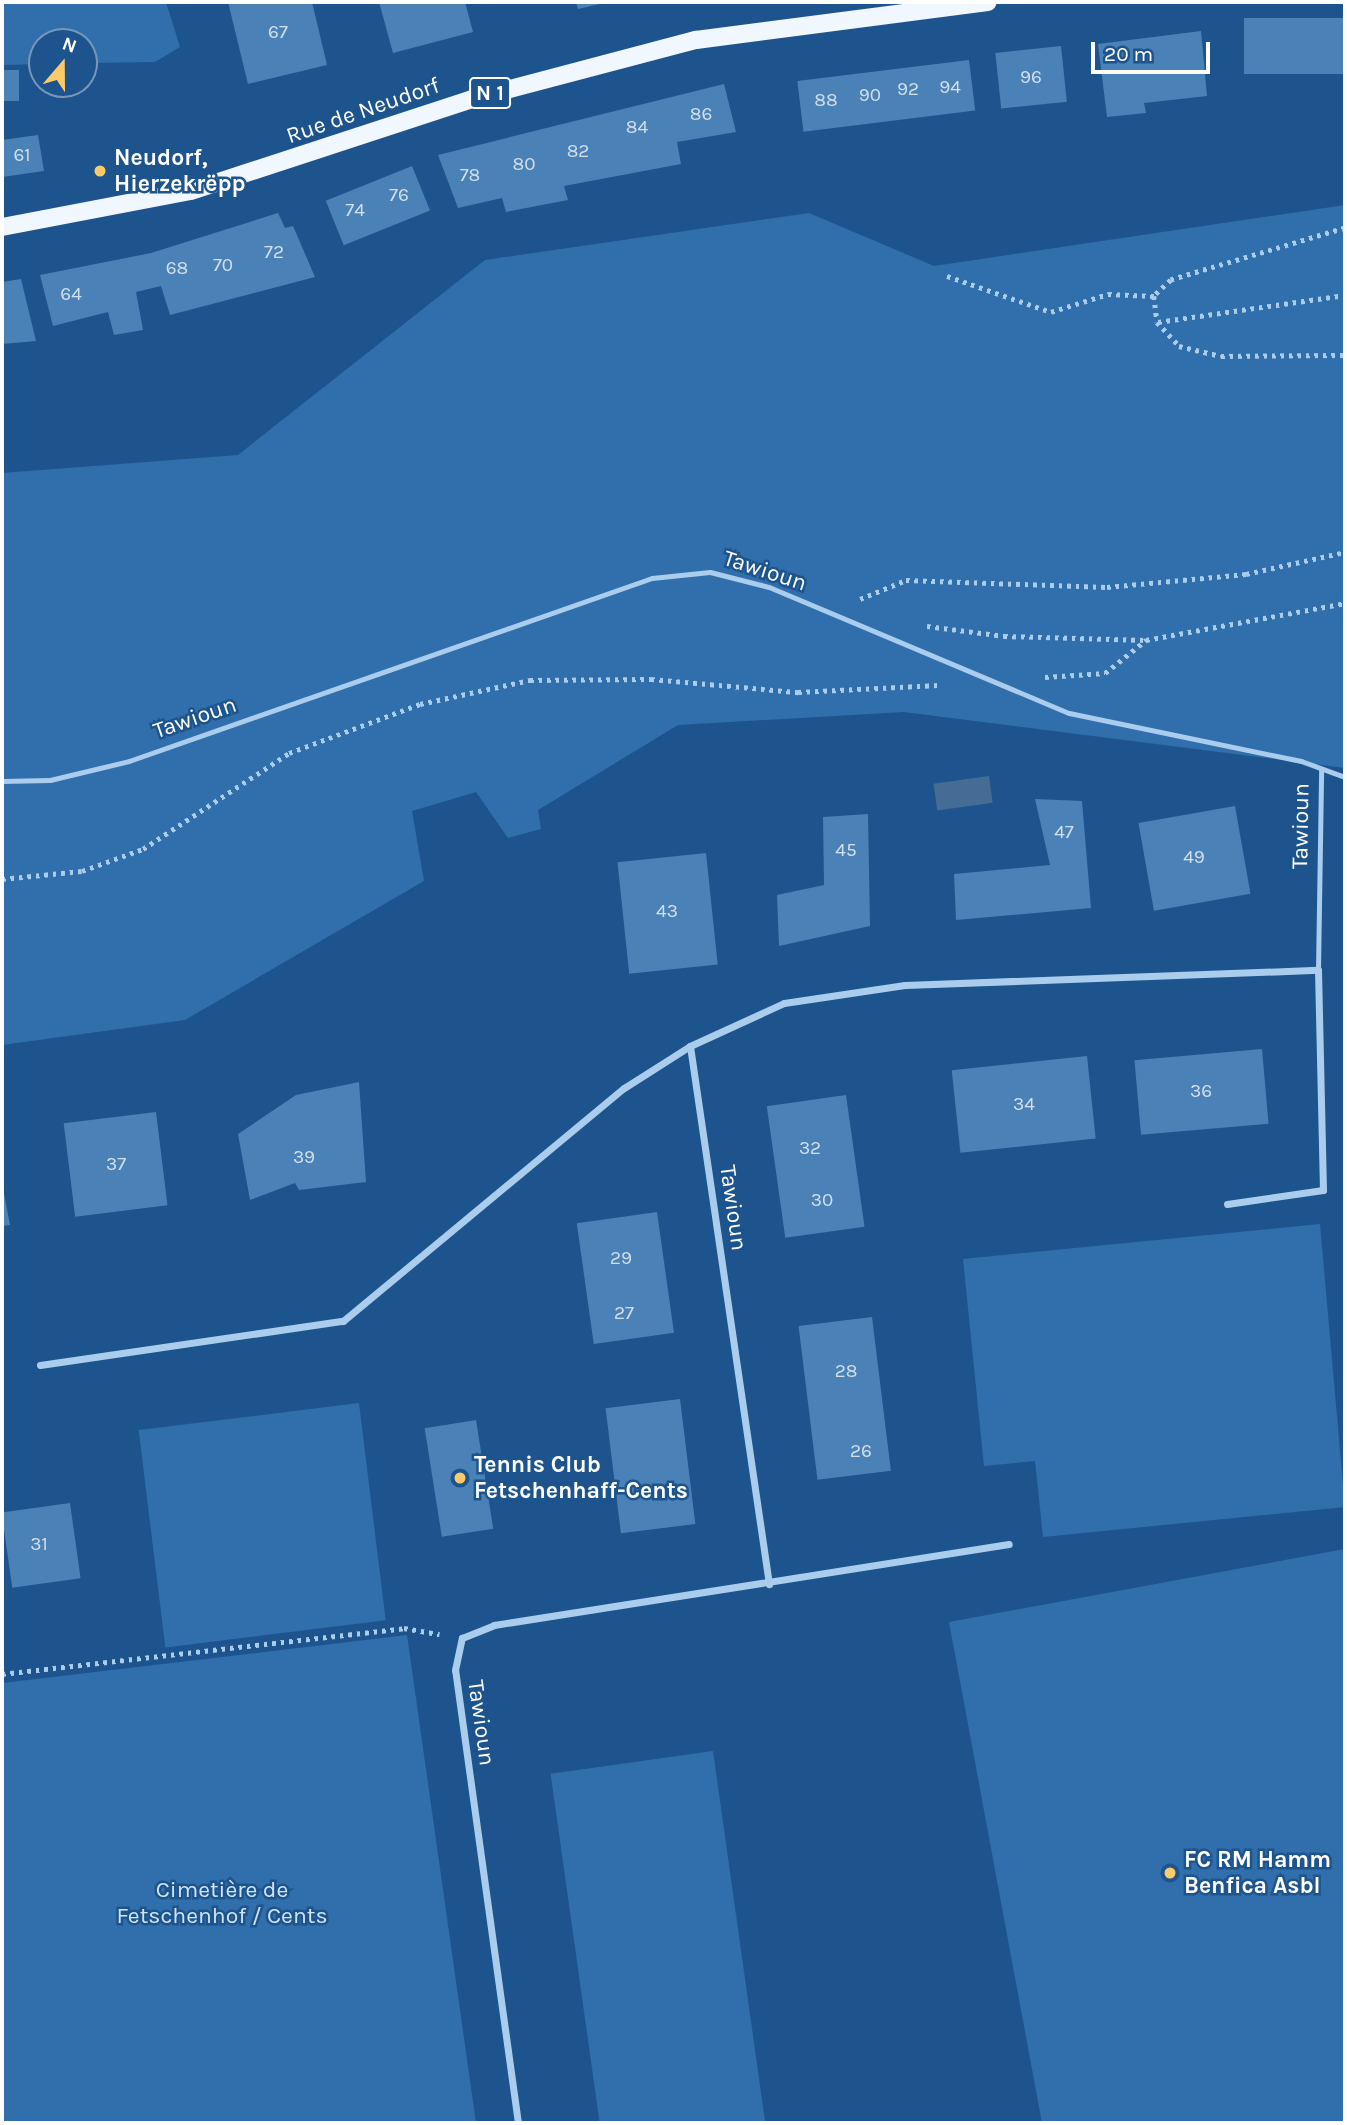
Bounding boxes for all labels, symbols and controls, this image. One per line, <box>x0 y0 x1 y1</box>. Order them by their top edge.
house number: 67 <box>268 22 288 44</box>
north arrow <box>28 28 98 98</box>
scale bar <box>1095 28 1214 72</box>
text: N <box>59 32 80 58</box>
text: 20 m <box>1104 42 1153 66</box>
house number: 96 <box>1020 67 1042 89</box>
street label: Rue de Neudorf <box>283 72 443 150</box>
road number: N 1 <box>469 76 511 110</box>
house number: 94 <box>939 77 961 99</box>
house number: 92 <box>897 79 919 101</box>
house number: 90 <box>859 85 881 107</box>
house number: 88 <box>814 90 838 112</box>
house number: 86 <box>690 104 712 126</box>
house number: 84 <box>626 117 648 139</box>
house number: 82 <box>567 141 589 163</box>
place label: Neudorf, Hierzekrëpp <box>114 144 245 198</box>
house number: 61 <box>13 145 31 167</box>
house number: 80 <box>513 154 535 176</box>
marker: Neudorf, Hierzekrëpp <box>92 163 108 179</box>
house number: 78 <box>460 165 480 187</box>
house number: 76 <box>389 185 409 207</box>
house number: 74 <box>345 200 365 222</box>
house number: 72 <box>264 242 284 264</box>
house number: 70 <box>213 255 233 277</box>
house number: 68 <box>166 258 188 280</box>
house number: 64 <box>60 284 82 306</box>
street label: Tawioun <box>720 545 810 597</box>
street label: Tawioun <box>150 691 240 745</box>
street label: Tawioun <box>1286 783 1316 869</box>
house number: 47 <box>1054 822 1074 844</box>
house number: 45 <box>835 840 857 862</box>
house number: 49 <box>1183 847 1205 869</box>
house number: 43 <box>656 901 678 923</box>
house number: 36 <box>1190 1081 1212 1103</box>
house number: 34 <box>1013 1094 1035 1116</box>
house number: 32 <box>799 1138 821 1160</box>
house number: 39 <box>293 1147 315 1169</box>
house number: 37 <box>106 1154 126 1176</box>
street label: Tawioun <box>713 1163 753 1253</box>
house number: 30 <box>811 1190 833 1212</box>
house number: 29 <box>610 1248 632 1270</box>
house number: 27 <box>614 1303 634 1325</box>
house number: 28 <box>835 1361 857 1383</box>
house number: 26 <box>850 1441 872 1463</box>
place label: Tennis Club Fetschenhaff-Cents <box>474 1451 688 1505</box>
marker: Tennis Club Fetschenhaff-Cents <box>452 1470 468 1486</box>
house number: 31 <box>30 1534 48 1556</box>
street label: Tawioun <box>461 1678 501 1768</box>
place label: FC RM Hamm Benfica Asbl <box>1184 1846 1331 1900</box>
marker: FC RM Hamm Benfica Asbl <box>1162 1865 1178 1881</box>
park label: Cimetière de Fetschenhof / Cents <box>116 1876 328 1930</box>

